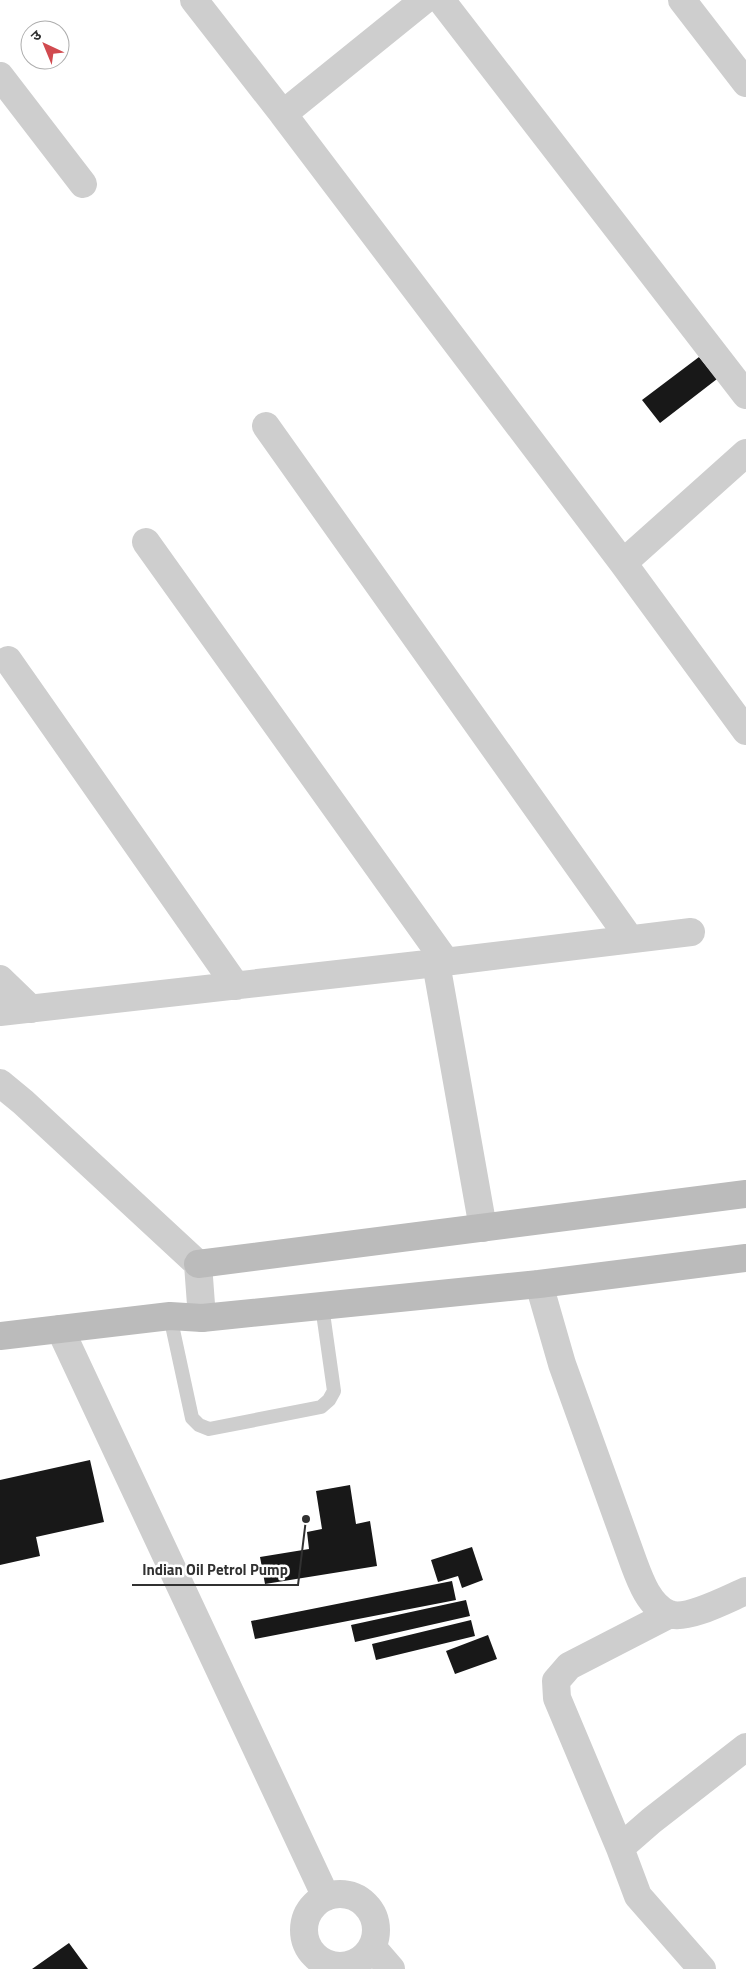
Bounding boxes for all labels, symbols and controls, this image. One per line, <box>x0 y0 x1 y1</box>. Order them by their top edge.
north arrow <box>20 20 70 70</box>
text: उ <box>25 24 46 46</box>
callout: Indian Oil Petrol Pump <box>132 1555 298 1585</box>
text: Indian Oil Petrol Pump <box>142 1558 288 1581</box>

